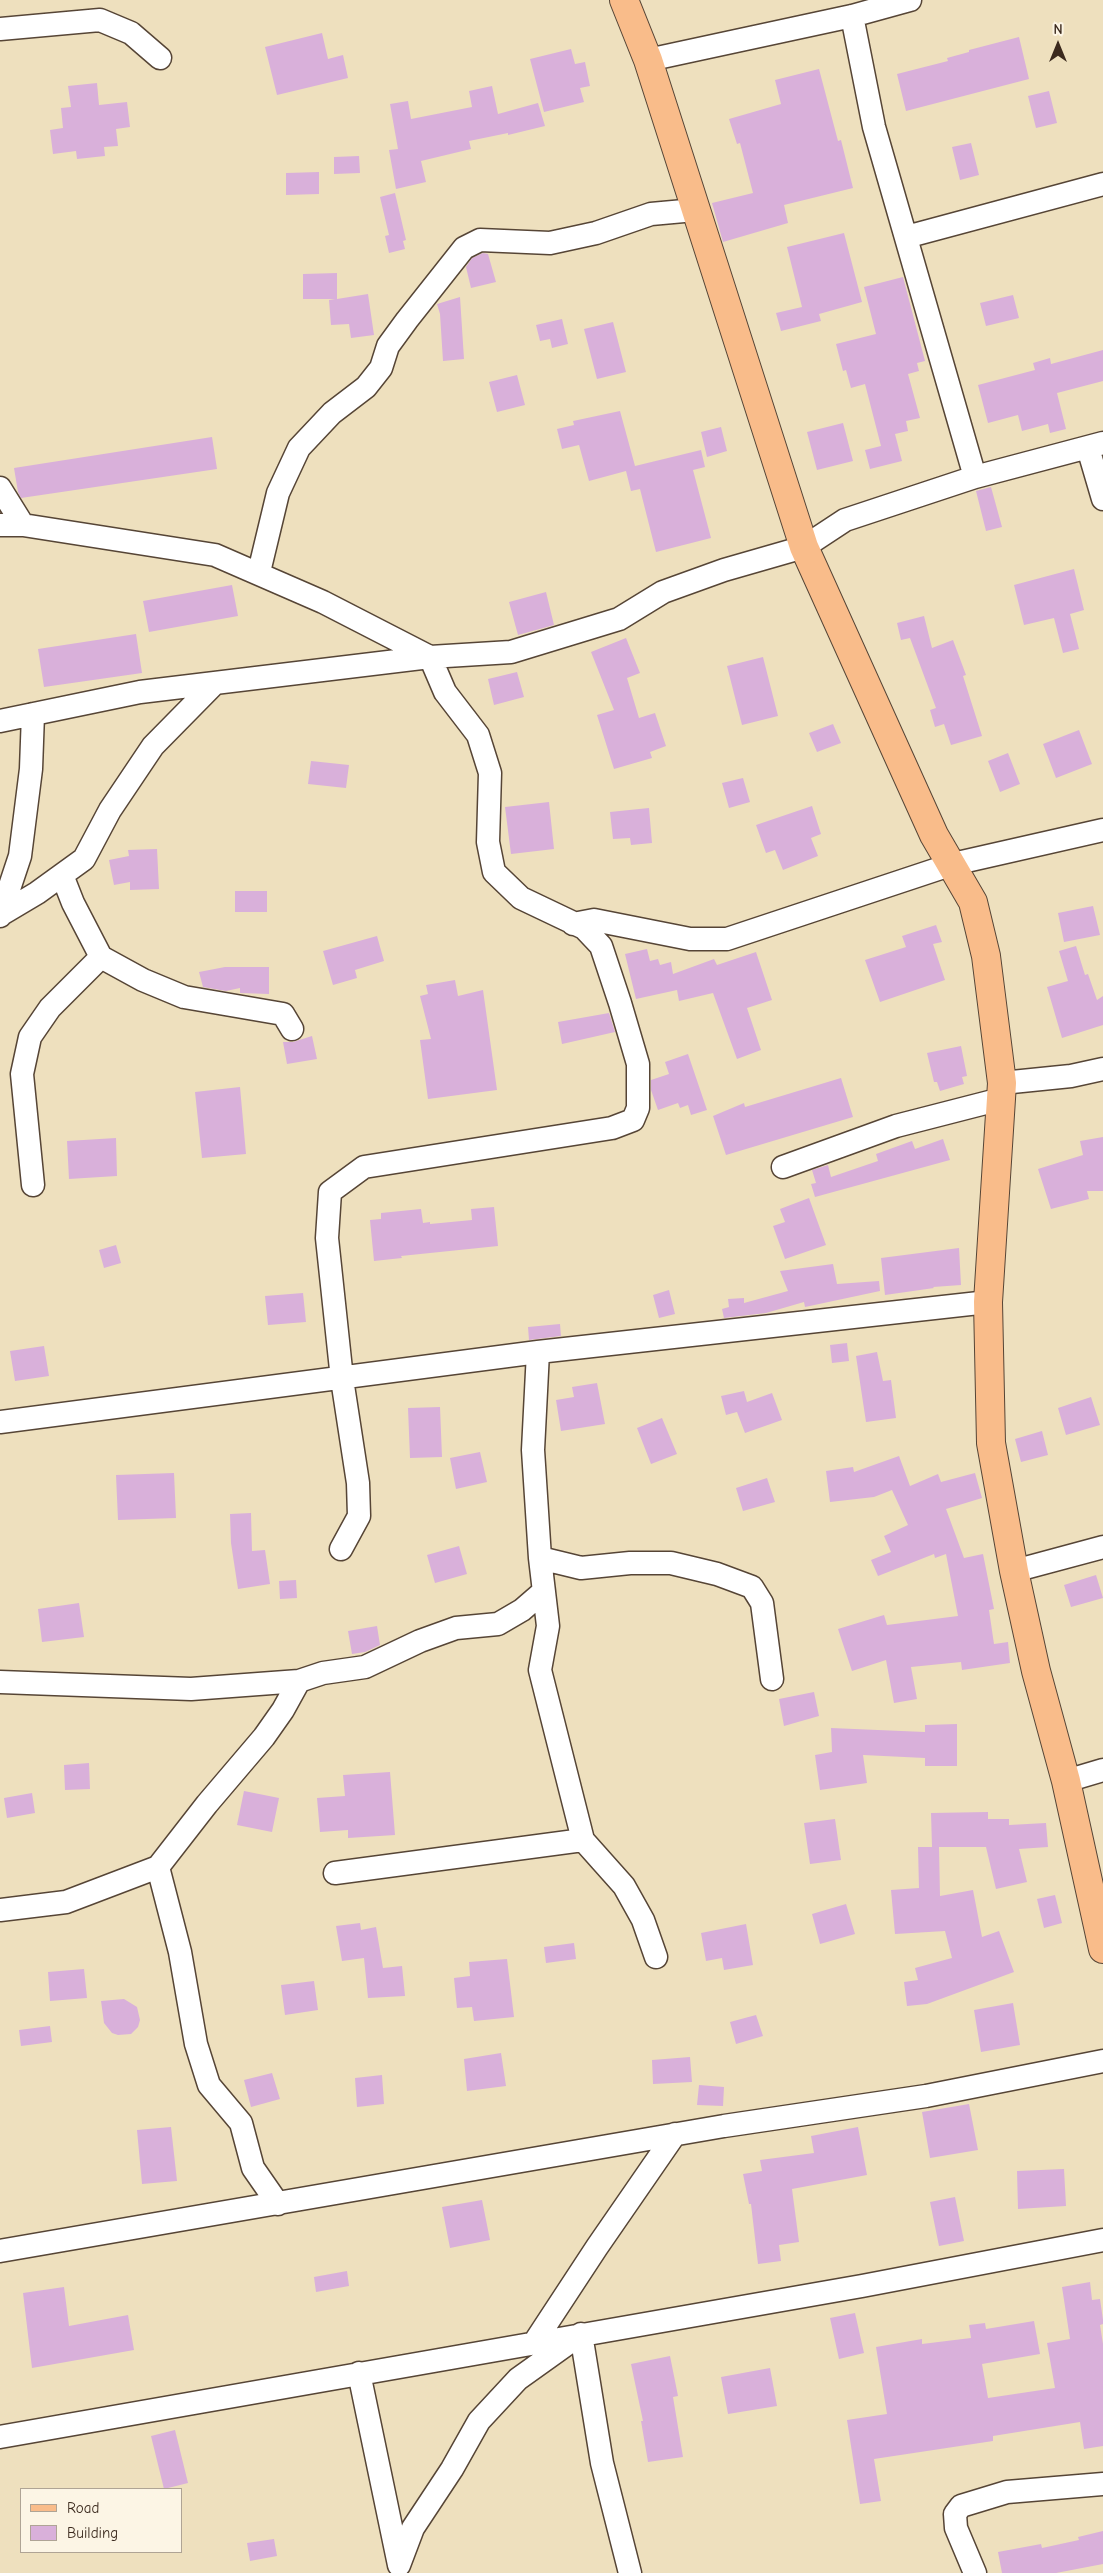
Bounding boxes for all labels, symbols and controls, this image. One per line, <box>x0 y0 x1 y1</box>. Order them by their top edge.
north arrow <box>1033 20 1083 70</box>
text: N <box>1053 21 1063 38</box>
legend <box>20 2488 182 2553</box>
text: Road <box>67 2499 99 2517</box>
text: Building <box>67 2524 118 2542</box>

